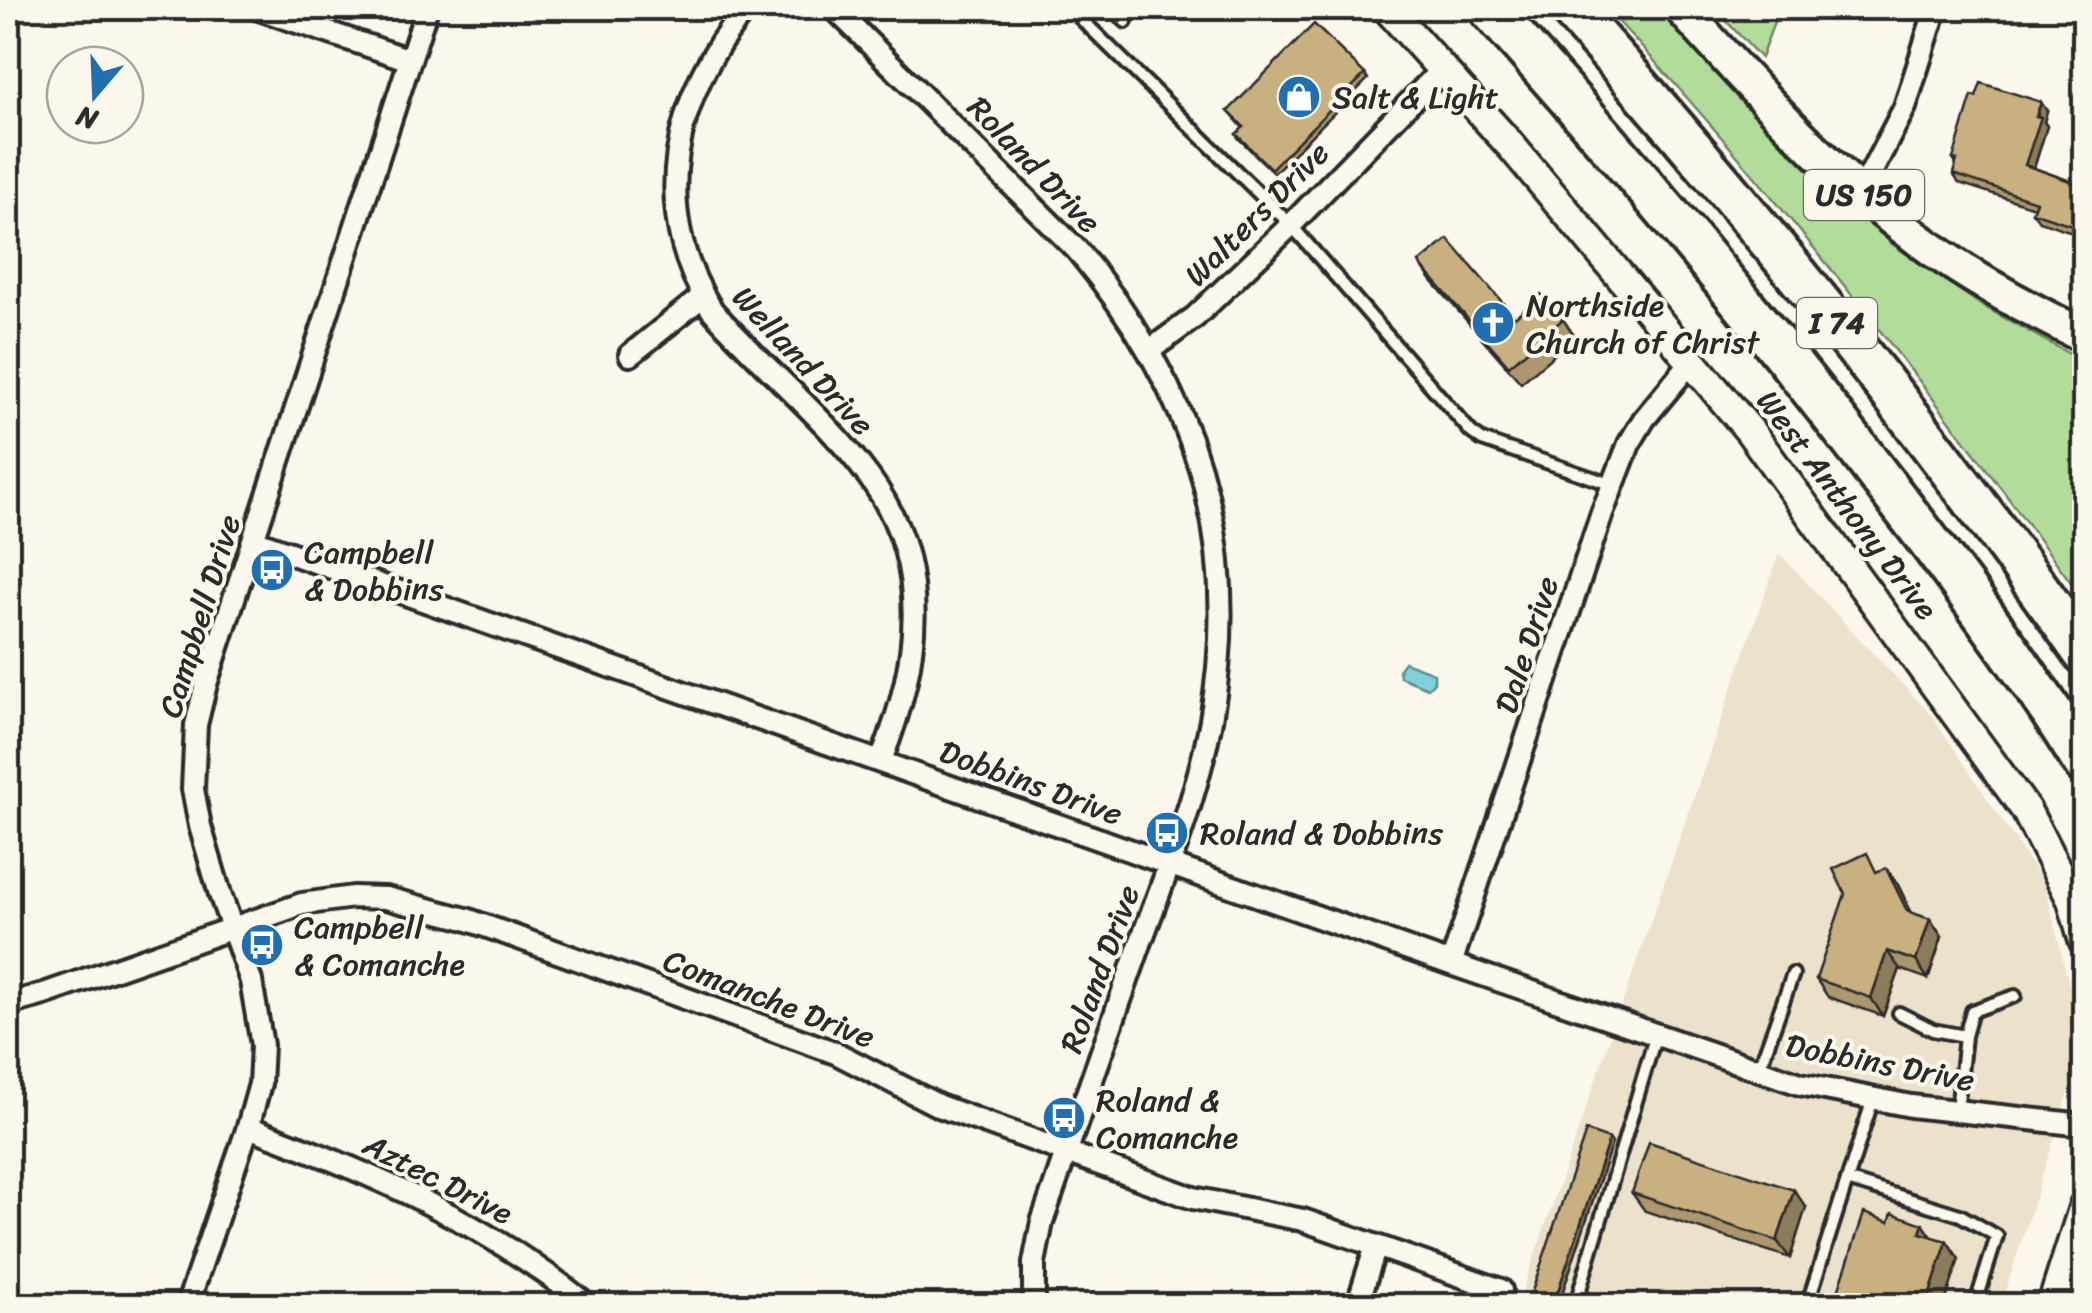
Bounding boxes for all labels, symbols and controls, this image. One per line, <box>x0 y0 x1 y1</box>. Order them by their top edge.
north arrow <box>45 45 145 145</box>
place label: Salt & Light <box>1332 69 1499 126</box>
shop icon: Salt & Light <box>1276 74 1322 120</box>
street label: Roland Drive <box>952 82 1116 248</box>
text: N <box>69 92 105 145</box>
street label: Walters Drive <box>1170 127 1344 301</box>
road number: US 150 <box>1804 170 1924 220</box>
street label: Welland Drive <box>717 272 889 450</box>
place label: Northside Church of Christ <box>1526 277 1760 371</box>
road number: I 74 <box>1797 298 1877 348</box>
church icon: Northside Church of Christ <box>1470 300 1516 346</box>
street label: West Anthony Drive <box>1741 377 1953 633</box>
street label: Campbell Drive <box>142 507 258 725</box>
place label: Campbell & Dobbins <box>304 524 444 618</box>
bus stop icon: Campbell & Dobbins <box>249 547 295 593</box>
street label: Dale Drive <box>1478 569 1576 721</box>
street label: Dobbins Drive <box>931 723 1131 843</box>
place label: Roland & Dobbins <box>1200 805 1443 862</box>
bus stop icon: Roland & Dobbins <box>1144 810 1190 856</box>
street label: Roland Drive <box>1043 877 1157 1061</box>
place label: Campbell & Comanche <box>294 899 465 993</box>
bus stop icon: Campbell & Comanche <box>239 922 285 968</box>
street label: Comanche Drive <box>655 932 883 1066</box>
street label: Dobbins Drive <box>1780 1017 1980 1109</box>
place label: Roland & Comanche <box>1096 1072 1238 1166</box>
bus stop icon: Roland & Comanche <box>1041 1095 1087 1141</box>
street label: Aztec Drive <box>352 1116 523 1241</box>

